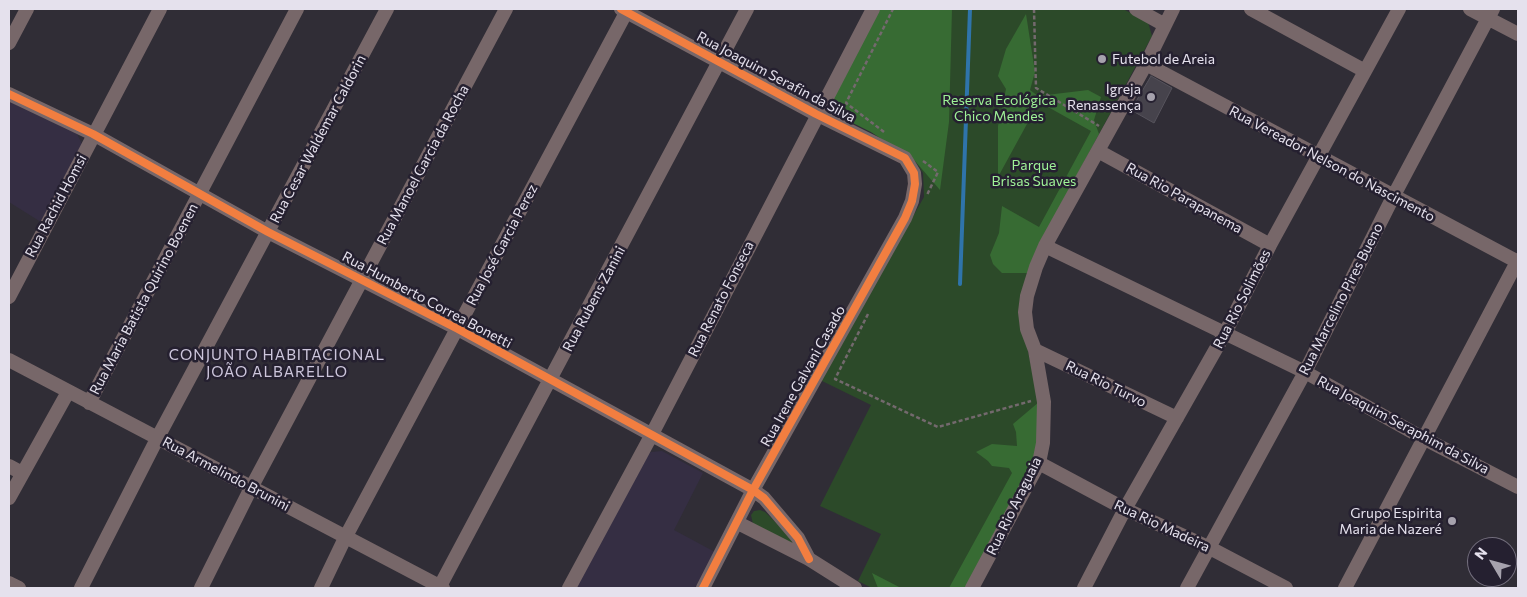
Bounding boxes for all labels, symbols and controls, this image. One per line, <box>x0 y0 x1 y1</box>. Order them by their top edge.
street label: Rua Joaquim Serafin da Silva <box>694 28 858 126</box>
place label: Futebol de Areia <box>1112 51 1215 67</box>
street label: Rua Cesar Waldemar Caldorin <box>266 52 370 226</box>
marker: Futebol de Areia <box>1096 53 1108 65</box>
place label: Igreja Renassença <box>1067 81 1141 114</box>
street label: Rua Manoel Garcia da Rocha <box>374 82 472 248</box>
marker: Igreja Renassença <box>1145 91 1157 103</box>
park label: Reserva Ecológica Chico Mendes <box>942 92 1056 124</box>
street label: Rua Vereador Nelson do Nascimento <box>1226 103 1438 225</box>
street label: Rua Rachid Homsi <box>22 152 90 260</box>
park label: Parque Brisas Suaves <box>992 157 1076 190</box>
street label: Rua Rio Parapanema <box>1123 159 1245 237</box>
street label: Rua José Garcia Perez <box>463 181 541 309</box>
street label: Rua Maria Batista Quirino Boenen <box>86 201 202 397</box>
street label: Rua Marcelino Pires Bueno <box>1295 220 1387 378</box>
street label: Rua Renato Fonseca <box>685 238 757 360</box>
street label: Rua Rubens Zanini <box>559 243 629 355</box>
street label: Rua Rio Solimões <box>1210 247 1274 351</box>
street label: Rua Humberto Correa Bonetti <box>339 248 515 352</box>
street label: Rua Irene Galvani Casado <box>757 303 849 449</box>
district label: CONJUNTO HABITACIONAL JOÃO ALBARELLO <box>166 346 388 381</box>
street label: Rua Rio Turvo <box>1063 357 1149 411</box>
street label: Rua Joaquim Seraphim da Silva <box>1314 372 1492 478</box>
street label: Rua Armelindo Brunini <box>159 433 293 515</box>
street label: Rua Rio Araguaia <box>983 454 1045 558</box>
street label: Rua Rio Madeira <box>1112 496 1212 556</box>
place label: Grupo Espirita Maria de Nazeré <box>1339 505 1442 538</box>
marker: Grupo Espirita Maria de Nazeré <box>1446 515 1458 527</box>
north arrow <box>1467 537 1517 587</box>
text: N <box>1470 544 1490 563</box>

